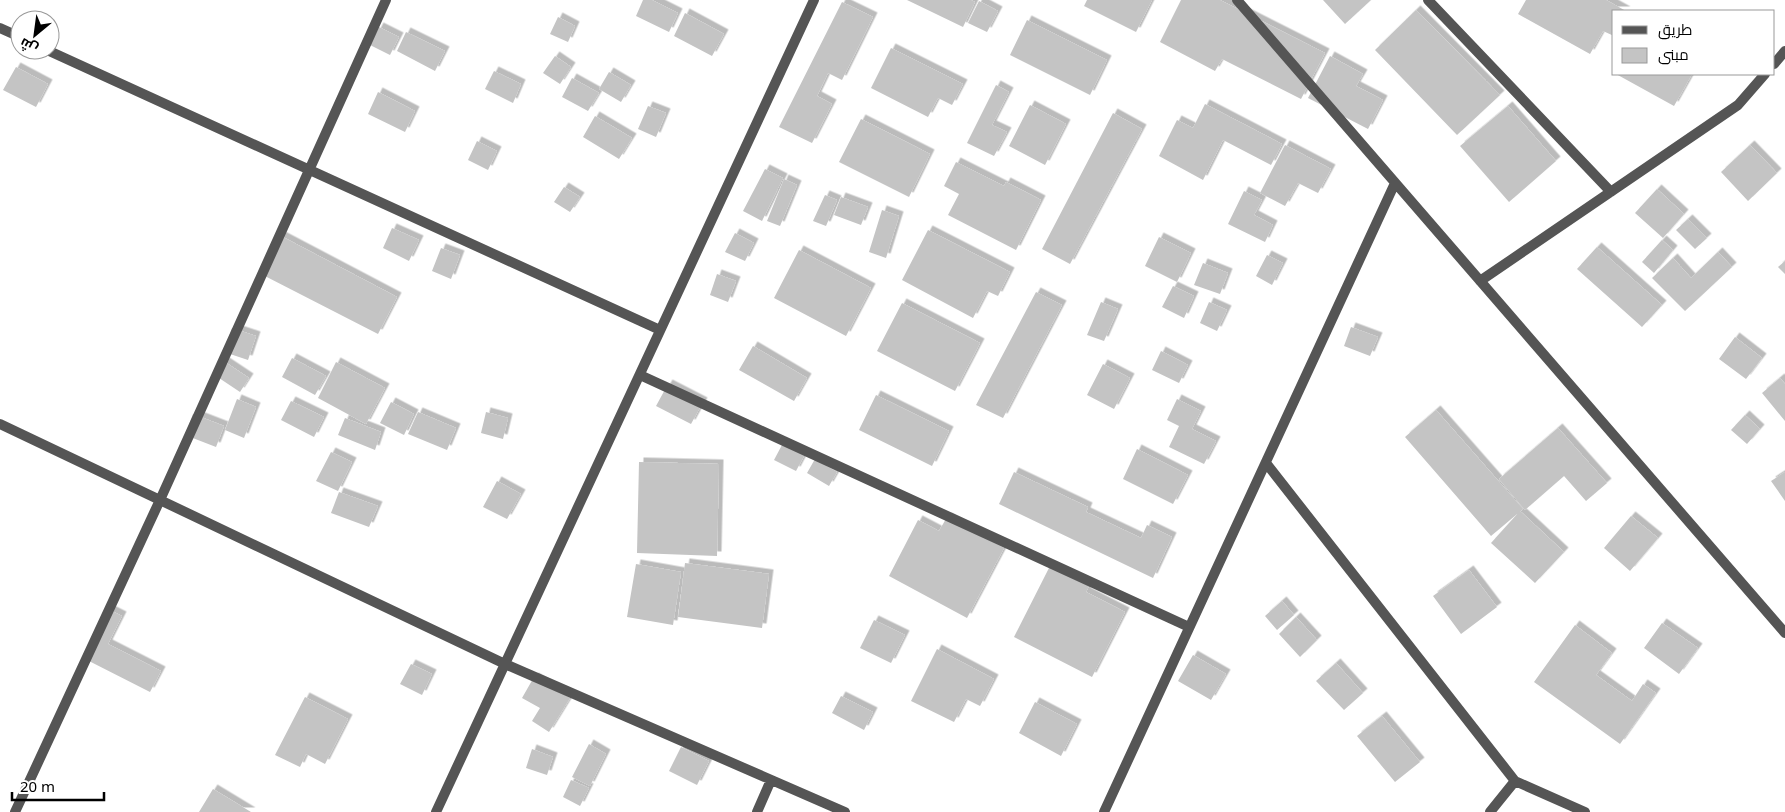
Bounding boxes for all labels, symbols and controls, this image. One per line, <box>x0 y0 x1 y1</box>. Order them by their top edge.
north arrow <box>10 10 60 60</box>
legend <box>1612 10 1775 75</box>
text: طريق <box>1658 19 1692 40</box>
text: ش <box>16 34 41 59</box>
text: مبنى <box>1658 44 1689 65</box>
scale bar <box>12 770 105 802</box>
text: 20 m <box>20 776 55 796</box>

